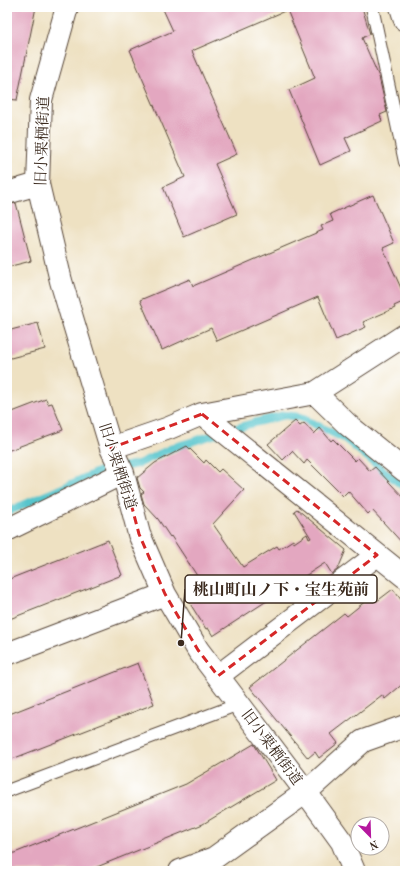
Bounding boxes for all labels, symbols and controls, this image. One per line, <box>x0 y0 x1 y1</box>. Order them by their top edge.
street label: 旧小栗栖街道 <box>32 96 53 186</box>
street label: 旧小栗栖街道 <box>96 421 140 512</box>
callout: 桃山町山ノ下・宝生苑前 <box>185 575 377 603</box>
text: 桃山町山ノ下・宝生苑前 <box>193 581 369 599</box>
street label: 旧小栗栖街道 <box>238 706 305 788</box>
north arrow <box>350 816 390 856</box>
text: N <box>367 837 379 851</box>

